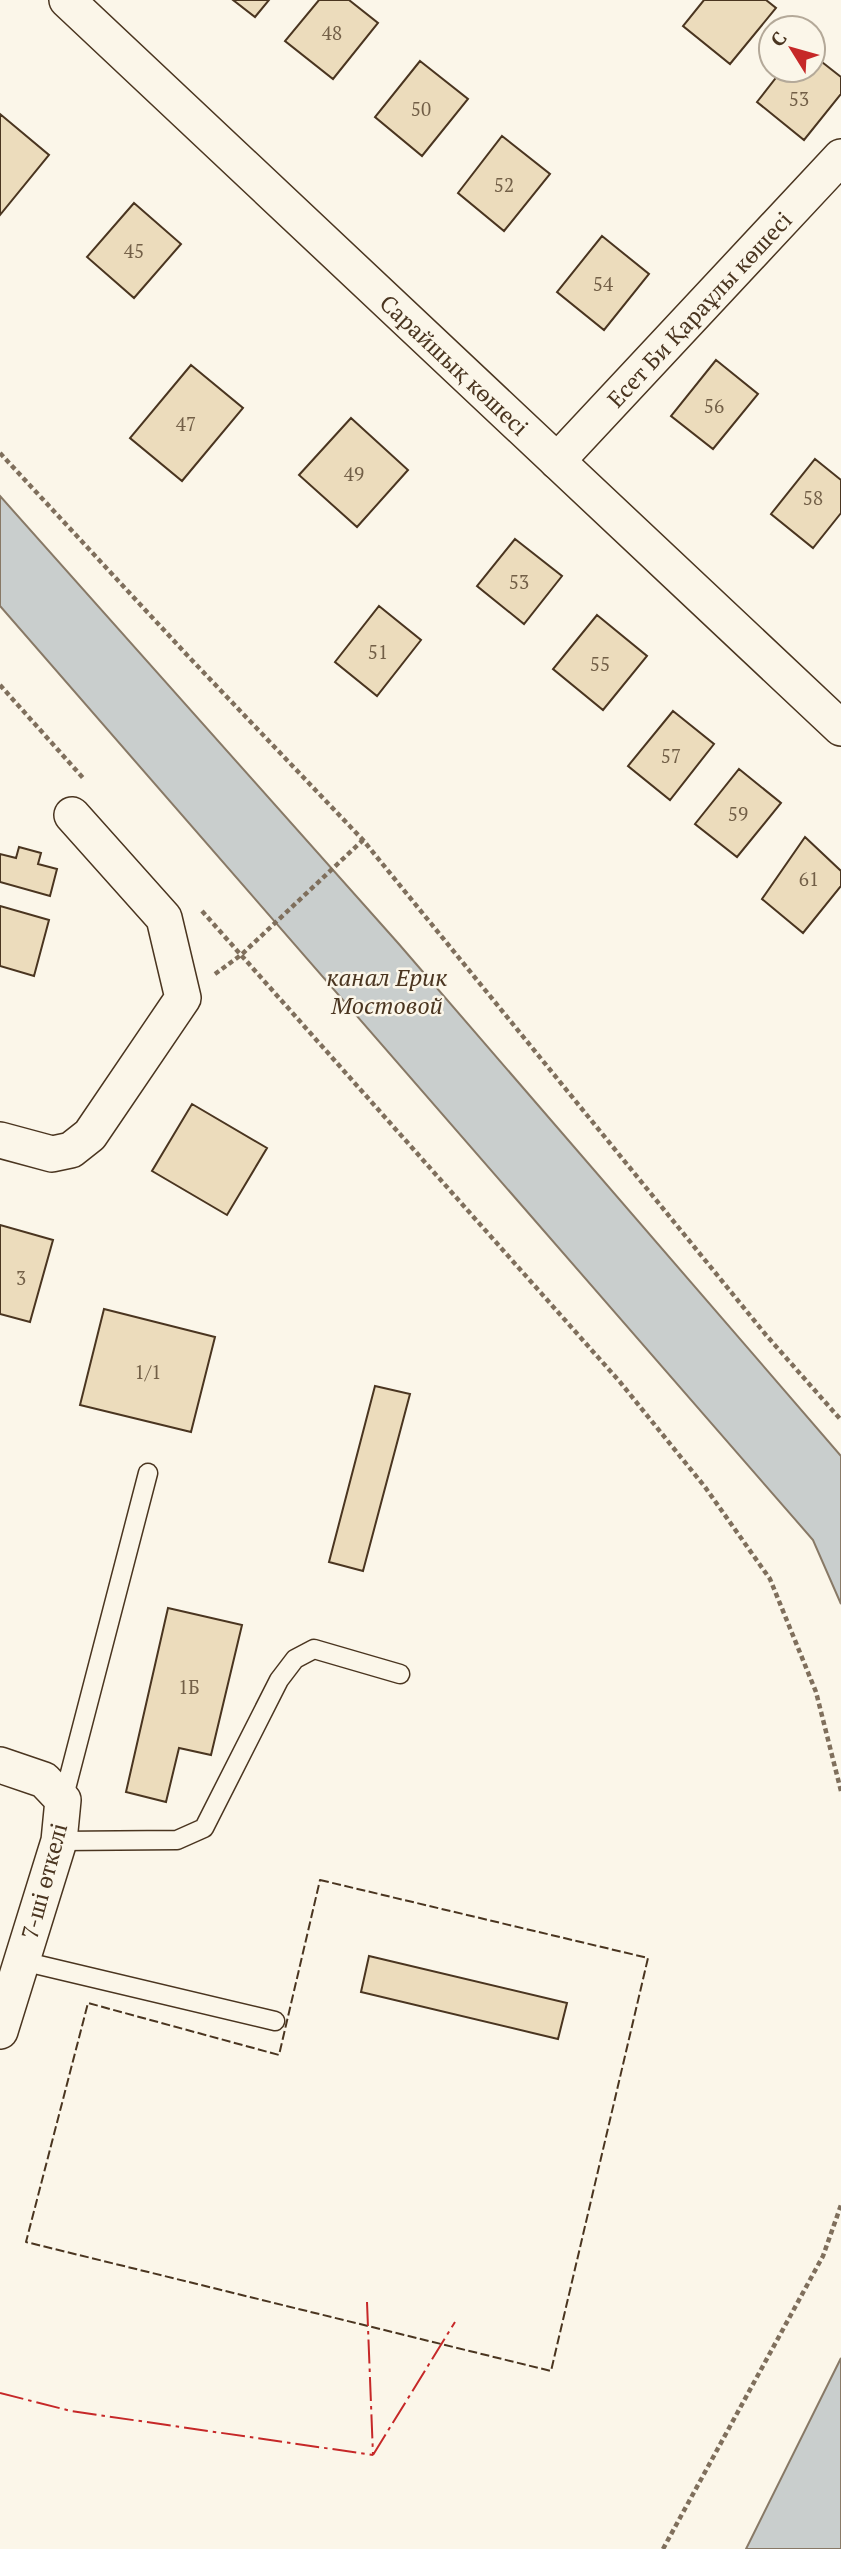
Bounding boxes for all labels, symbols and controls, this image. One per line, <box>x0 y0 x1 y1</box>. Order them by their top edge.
north arrow <box>757 14 827 84</box>
house number: 48 <box>322 20 342 45</box>
text: С <box>764 26 792 51</box>
house number: 53 <box>789 86 809 111</box>
house number: 50 <box>411 96 431 121</box>
house number: 52 <box>494 172 514 197</box>
street label: Есет Би Қараұлы көшесі <box>600 204 798 414</box>
house number: 45 <box>124 238 144 263</box>
house number: 54 <box>593 271 614 296</box>
street label: Сарайшық көшесі <box>374 287 536 442</box>
house number: 56 <box>704 393 724 418</box>
house number: 47 <box>176 411 196 436</box>
house number: 49 <box>344 461 364 486</box>
house number: 58 <box>803 485 823 510</box>
house number: 53 <box>509 569 529 594</box>
house number: 51 <box>368 639 388 664</box>
house number: 55 <box>590 651 610 676</box>
house number: 57 <box>661 743 681 768</box>
house number: 59 <box>728 801 748 826</box>
house number: 61 <box>799 866 819 891</box>
water label: канал Ерик Мостовой <box>326 961 448 1021</box>
house number: 3 <box>16 1265 26 1290</box>
house number: 1/1 <box>135 1359 161 1384</box>
house number: 1Б <box>178 1674 200 1699</box>
street label: 7-шi өткелi <box>14 1819 74 1942</box>

